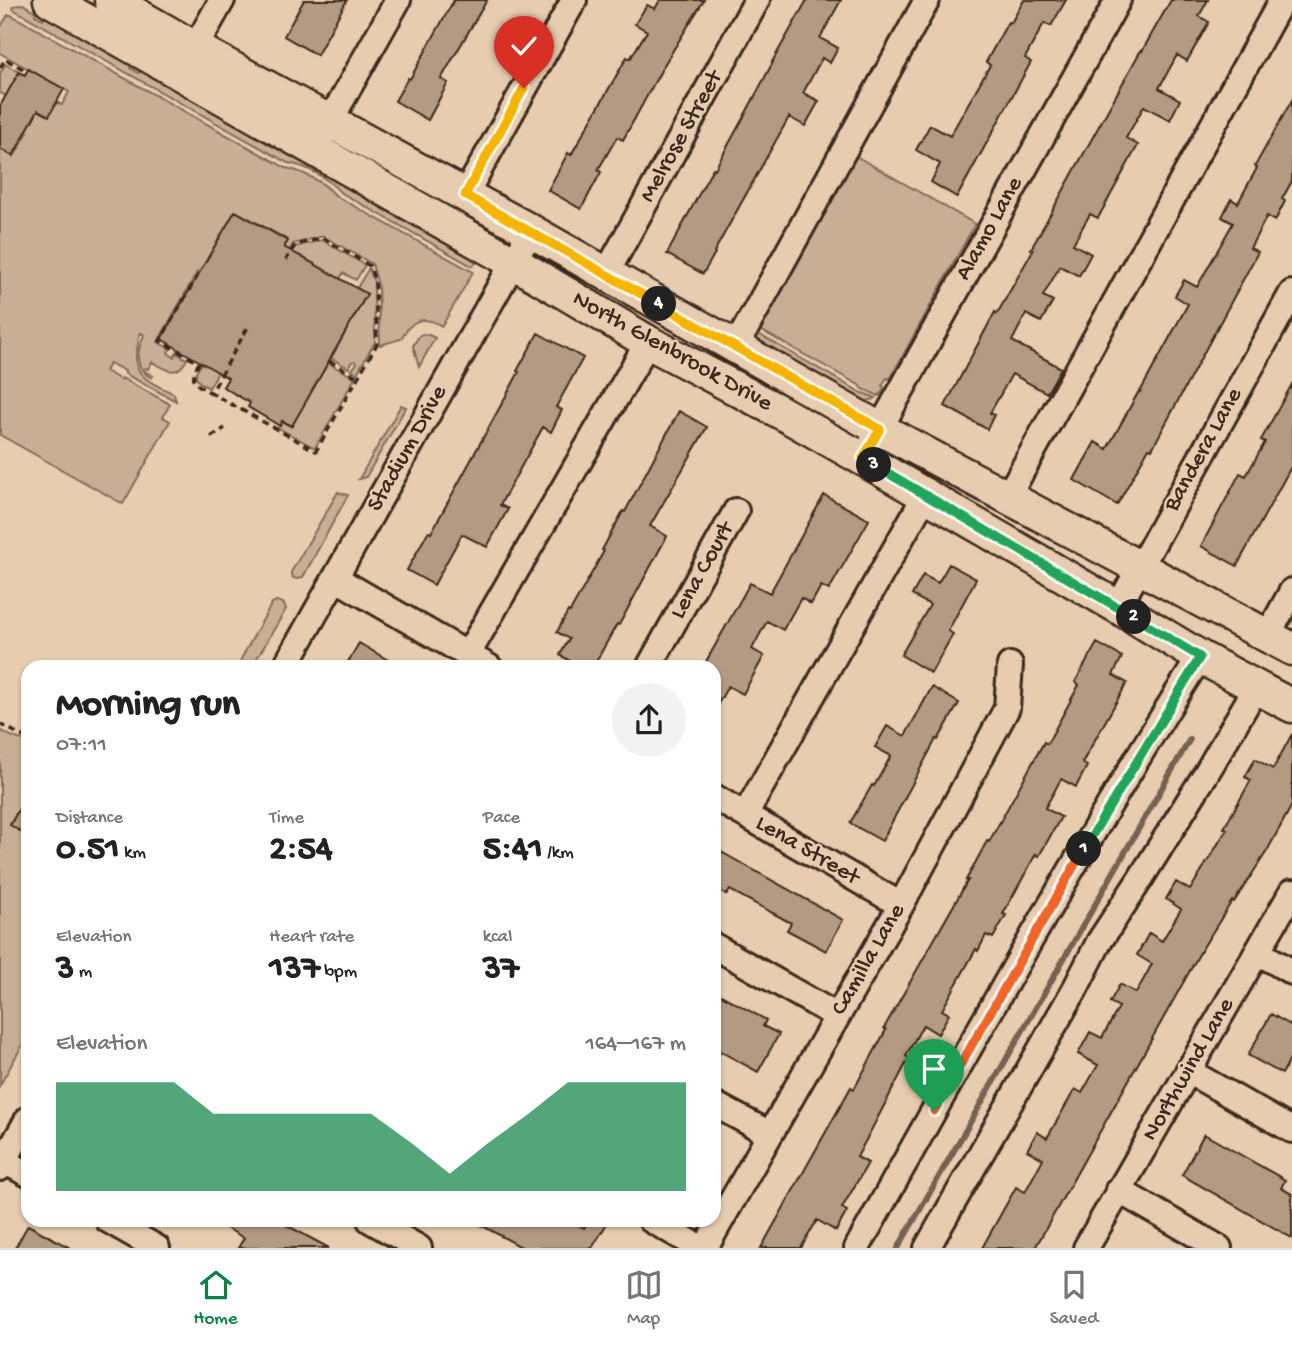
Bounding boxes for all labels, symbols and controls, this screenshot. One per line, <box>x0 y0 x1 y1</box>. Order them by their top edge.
pin <box>494 16 554 88</box>
icon: check <box>505 27 543 65</box>
street label: Melrose Street <box>634 64 731 208</box>
street label: Alamo Lane <box>950 172 1031 286</box>
street label: North Glenbrook Drive <box>567 285 778 419</box>
pin: 4 <box>642 286 676 322</box>
text: 4 <box>654 292 663 315</box>
street label: Stadium Drive <box>361 380 455 517</box>
street label: Bandera Lane <box>1158 383 1250 518</box>
pin: 3 <box>856 448 892 482</box>
text: 3 <box>869 453 878 476</box>
street label: Lena Court <box>664 515 743 625</box>
pin: 2 <box>1116 600 1152 634</box>
text: 2 <box>1129 605 1138 628</box>
button: share <box>612 683 686 757</box>
text: Morning run <box>56 684 240 728</box>
text: 07:11 <box>56 732 107 759</box>
text: Distance <box>56 807 123 830</box>
text: Time <box>269 807 304 830</box>
text: Pace <box>483 807 520 830</box>
street label: Lena Street <box>750 810 866 894</box>
text: 0.51 <box>56 830 119 871</box>
text: 2:54 <box>269 830 332 871</box>
text: 5:41 <box>483 830 543 871</box>
pin: 1 <box>1066 832 1102 866</box>
text: 1 <box>1080 837 1087 860</box>
text: km <box>119 842 146 865</box>
text: /km <box>543 842 574 865</box>
street label: Camilla Lane <box>825 899 913 1021</box>
text: Elevation <box>56 926 132 949</box>
text: Heart rate <box>269 926 354 949</box>
text: kcal <box>483 926 512 949</box>
text: 3 <box>56 949 74 990</box>
text: 137 <box>269 949 320 990</box>
text: 37 <box>483 949 519 990</box>
text: m <box>74 961 92 984</box>
text: bpm <box>320 961 357 984</box>
street label: Northwind Lane <box>1136 993 1242 1147</box>
text: Elevation <box>56 1031 147 1058</box>
text: 164–167 m <box>585 1031 686 1058</box>
pin <box>904 1039 964 1111</box>
icon: arrive <box>915 1050 953 1088</box>
tab: Home <box>194 1266 238 1331</box>
tab: Map <box>625 1266 663 1331</box>
tab: Saved <box>1050 1266 1098 1331</box>

